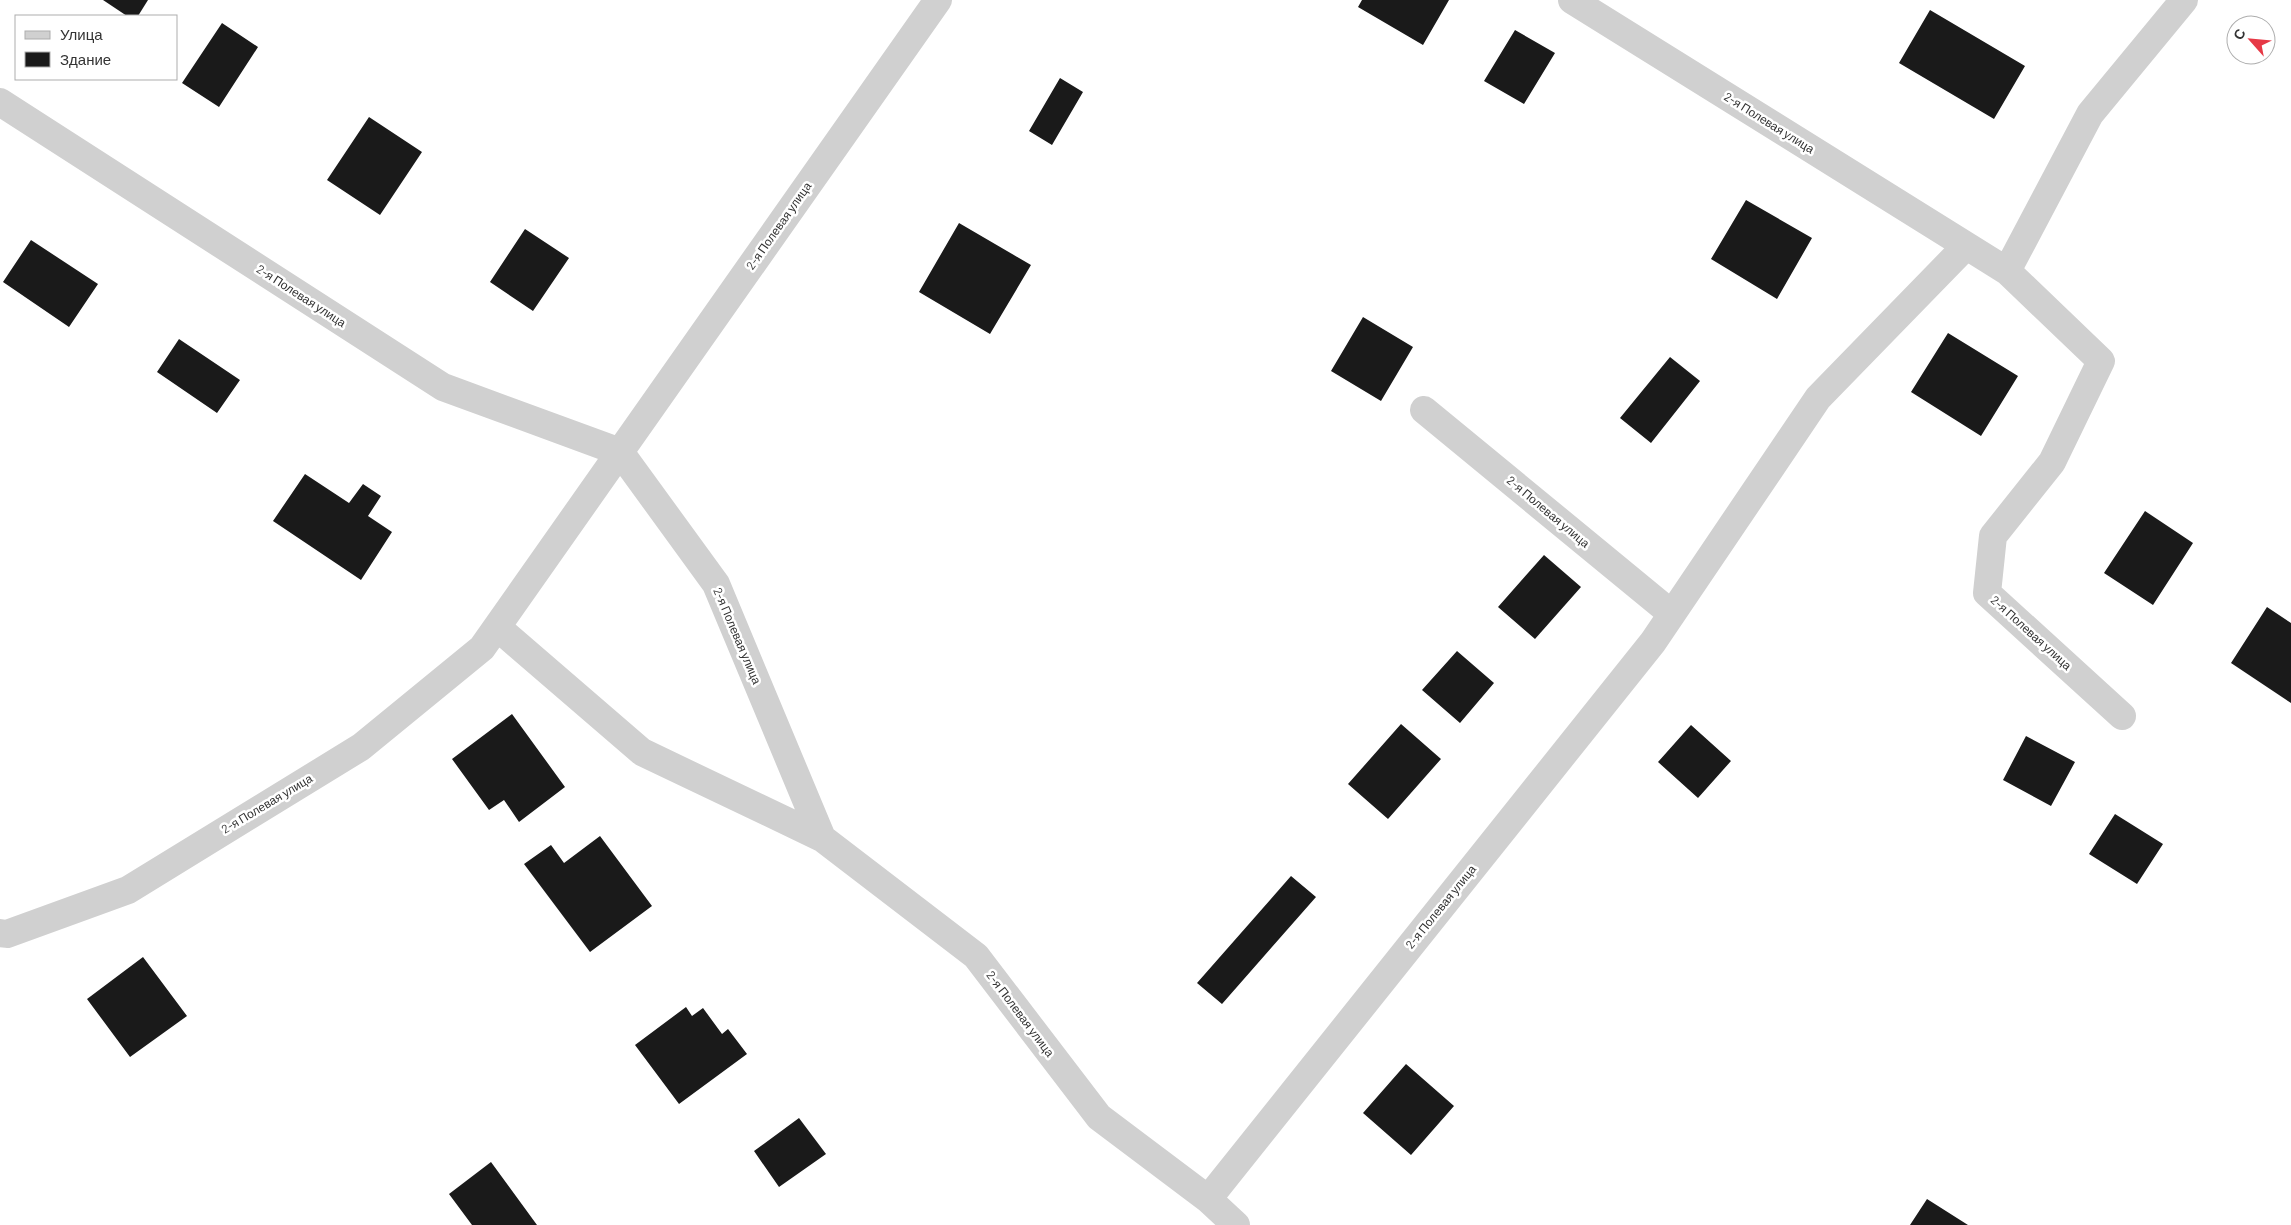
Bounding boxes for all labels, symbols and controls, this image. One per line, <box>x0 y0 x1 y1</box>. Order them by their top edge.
legend <box>15 15 178 80</box>
north arrow <box>2226 15 2276 65</box>
text: Улица <box>60 25 103 43</box>
text: С <box>2229 26 2249 42</box>
text: Здание <box>60 50 111 68</box>
street label: 2-я Полевая улица <box>1721 89 1817 157</box>
street label: 2-я Полевая улица <box>743 179 815 272</box>
street label: 2-я Полевая улица <box>254 261 349 330</box>
street label: 2-я Полевая улица <box>1504 473 1593 551</box>
street label: 2-я Полевая улица <box>710 585 765 687</box>
street label: 2-я Полевая улица <box>1988 592 2075 673</box>
street label: 2-я Полевая улица <box>218 770 315 837</box>
street label: 2-я Полевая улица <box>1402 861 1479 952</box>
street label: 2-я Полевая улица <box>983 968 1058 1060</box>

